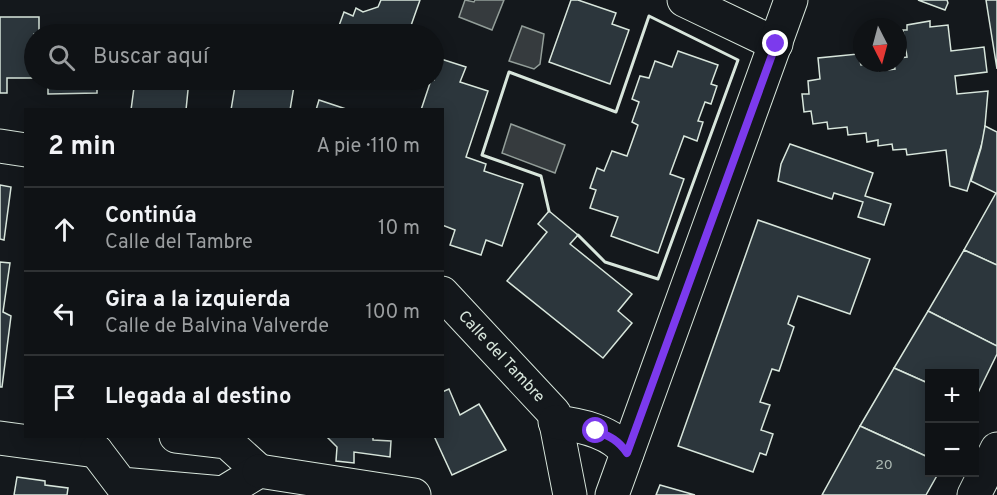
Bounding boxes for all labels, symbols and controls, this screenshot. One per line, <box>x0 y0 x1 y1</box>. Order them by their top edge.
north arrow <box>853 18 907 72</box>
search box <box>24 24 444 90</box>
route end <box>762 30 788 56</box>
icon: search <box>45 41 78 74</box>
text: Buscar aquí <box>93 44 209 71</box>
text: 2 min <box>48 131 116 164</box>
text: A pie · 110 m <box>317 134 420 160</box>
text: Continúa <box>105 203 197 230</box>
icon: ahead <box>48 213 81 246</box>
text: 10 m <box>378 216 420 242</box>
text: Calle del Tambre <box>105 230 253 256</box>
text: Gira a la izquierda <box>105 287 291 314</box>
icon: left <box>48 297 81 330</box>
text: 100 m <box>365 300 420 326</box>
street label: Calle del Tambre <box>453 307 549 407</box>
text: Calle de Balvina Valverde <box>105 314 329 340</box>
map controls <box>925 369 979 477</box>
button: + <box>925 369 979 423</box>
icon: arrive <box>48 381 81 414</box>
text: Llegada al destino <box>105 384 291 411</box>
route start <box>582 417 608 443</box>
button: − <box>925 423 979 477</box>
house number: 20 <box>875 457 893 474</box>

